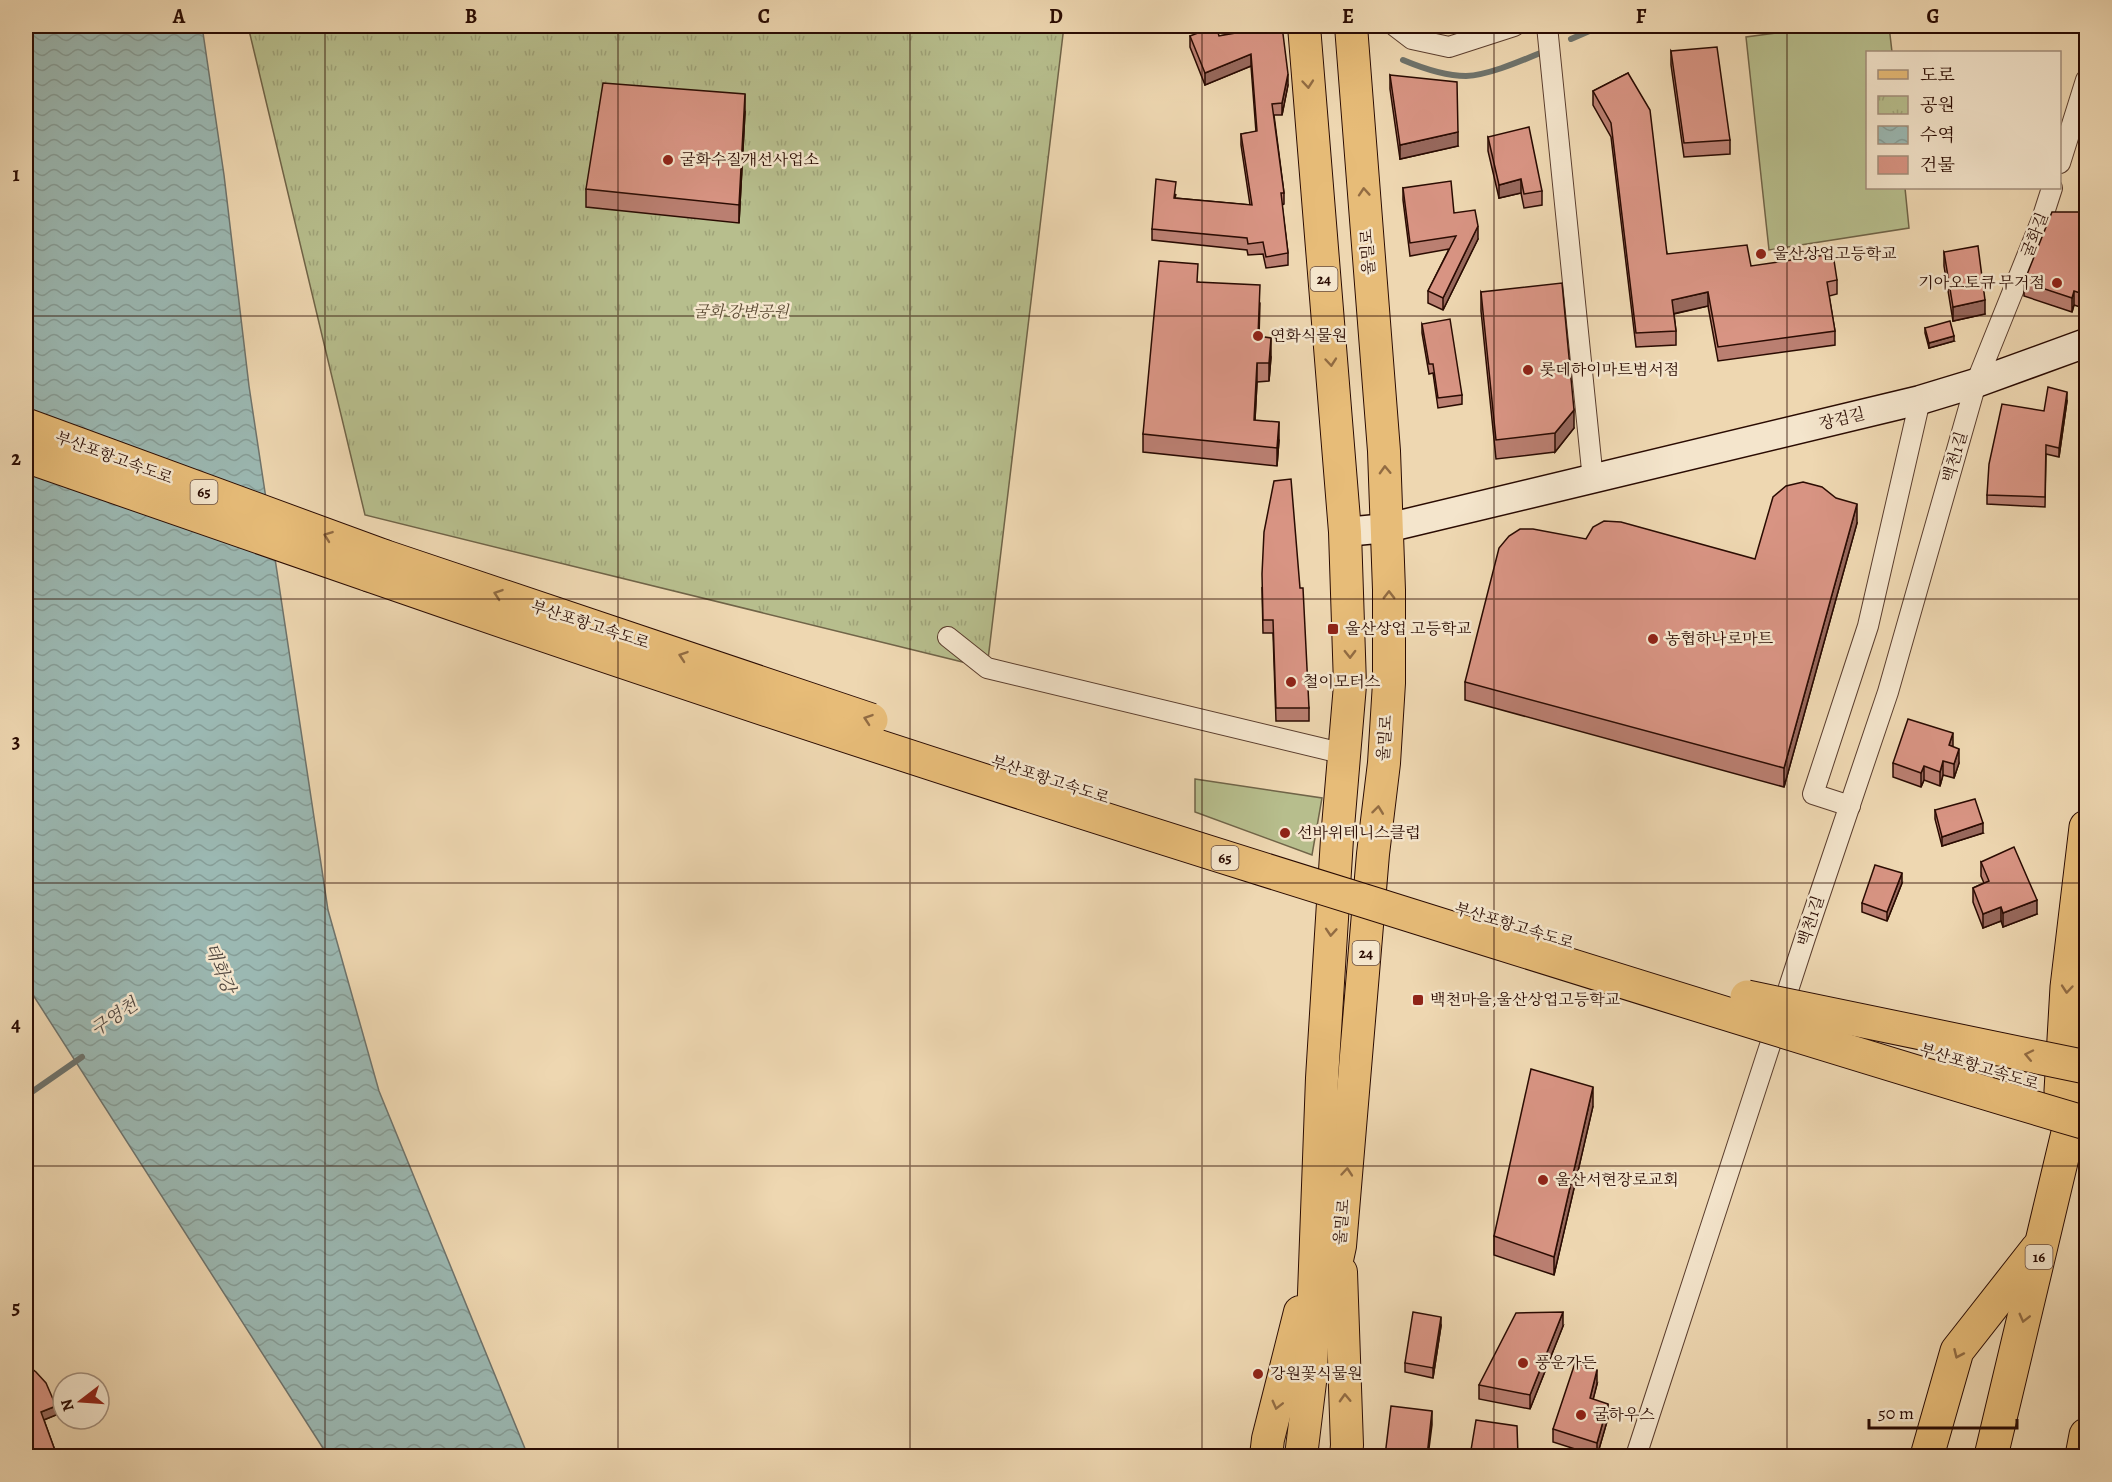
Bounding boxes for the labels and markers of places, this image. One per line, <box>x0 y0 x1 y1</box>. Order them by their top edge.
place label: 굴화수질개선사업소 <box>680 149 819 171</box>
marker: 굴화수질개선사업소 <box>661 153 675 167</box>
place label: 울산상업고등학교 <box>1773 243 1897 265</box>
marker: 울산상업고등학교 <box>1754 247 1768 261</box>
place label: 기아오토큐 무거점 <box>1918 272 2045 294</box>
marker: 기아오토큐 무거점 <box>2050 276 2064 290</box>
place label: 연화식물원 <box>1270 325 1347 347</box>
marker: 연화식물원 <box>1251 329 1265 343</box>
place label: 롯데하이마트범서점 <box>1540 359 1679 381</box>
marker: 롯데하이마트범서점 <box>1521 363 1535 377</box>
place label: 울산상업 고등학교 <box>1345 618 1472 640</box>
marker: 울산상업 고등학교 <box>1326 622 1340 636</box>
place label: 농협하나로마트 <box>1665 628 1774 650</box>
marker: 농협하나로마트 <box>1646 632 1660 646</box>
place label: 철이모터스 <box>1303 671 1381 693</box>
marker: 철이모터스 <box>1284 675 1298 689</box>
place label: 선바위테니스클럽 <box>1297 822 1421 844</box>
marker: 선바위테니스클럽 <box>1278 826 1292 840</box>
place label: 백천마을,울산상업고등학교 <box>1430 989 1620 1011</box>
marker: 백천마을,울산상업고등학교 <box>1411 993 1425 1007</box>
place label: 울산서현장로교회 <box>1555 1169 1679 1191</box>
marker: 울산서현장로교회 <box>1536 1173 1550 1187</box>
place label: 풍운가든 <box>1535 1352 1597 1374</box>
marker: 풍운가든 <box>1516 1356 1530 1370</box>
place label: 강원꽃식물원 <box>1270 1363 1363 1385</box>
marker: 강원꽃식물원 <box>1251 1367 1265 1381</box>
place label: 굴하우스 <box>1593 1404 1655 1426</box>
marker: 굴하우스 <box>1574 1408 1588 1422</box>

